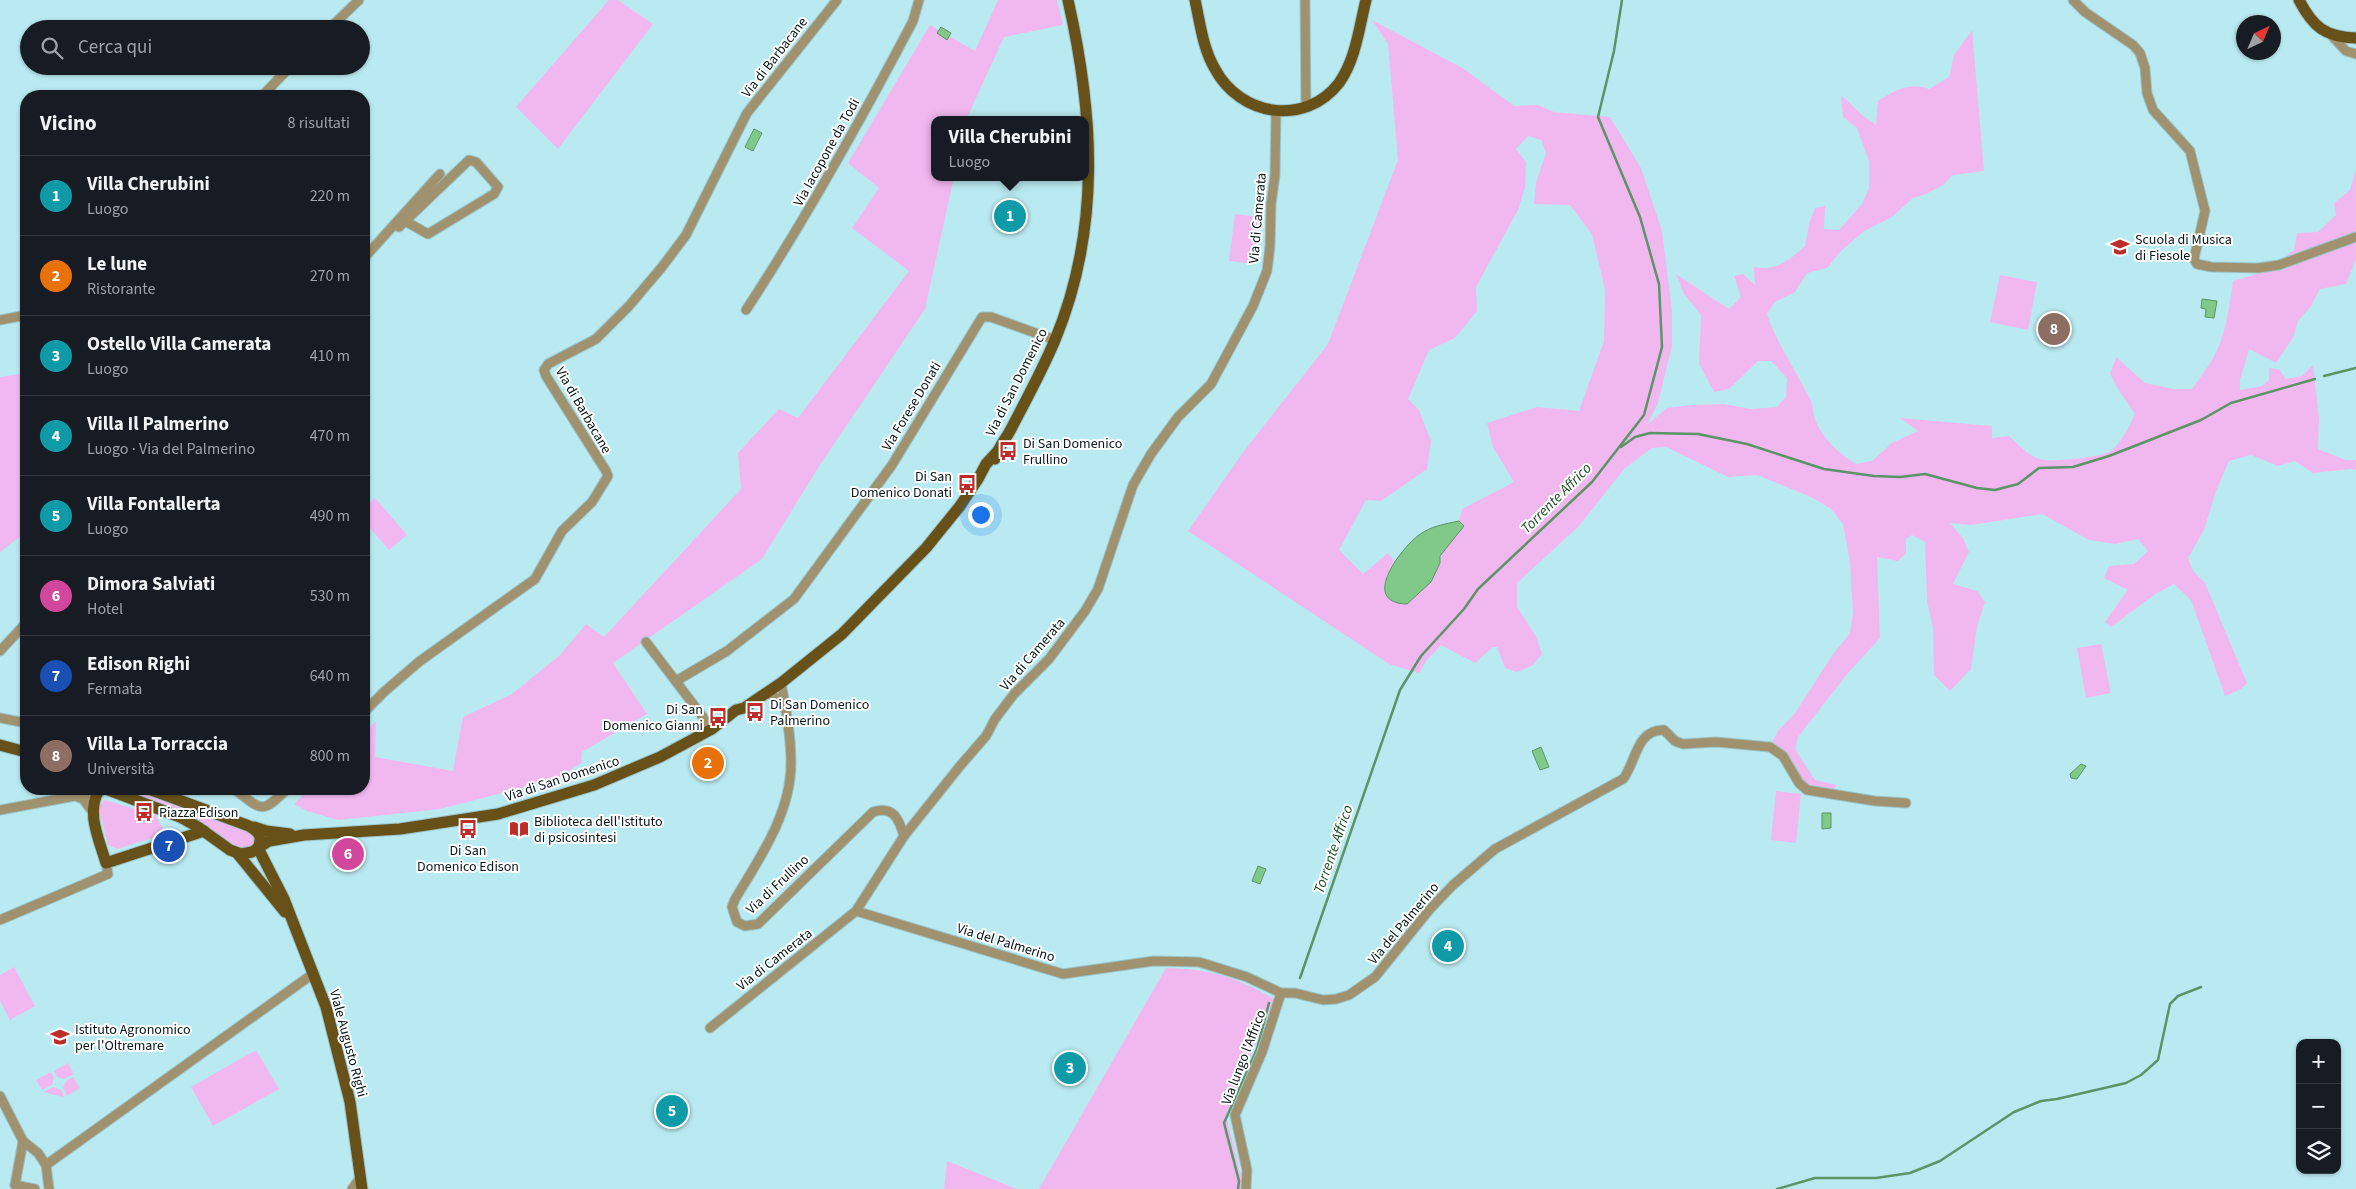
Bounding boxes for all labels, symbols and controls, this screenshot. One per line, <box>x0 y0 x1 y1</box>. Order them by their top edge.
street label: Via di Barbacane <box>737 13 813 102</box>
north arrow <box>2236 15 2281 60</box>
search box <box>20 20 370 75</box>
icon: search <box>38 34 66 62</box>
text: Cerca qui <box>78 34 152 61</box>
street label: Via Iacopone da Todi <box>789 95 865 210</box>
text: Vicino <box>40 108 97 138</box>
text: 8 risultati <box>288 112 350 134</box>
popup <box>931 116 1089 181</box>
text: Villa Cherubini <box>949 124 1071 151</box>
text: Luogo <box>949 151 990 173</box>
text: Villa Cherubini <box>87 171 210 198</box>
street label: Via di Camerata <box>1244 172 1272 264</box>
text: 1 <box>52 185 60 207</box>
text: 220 m <box>310 185 350 207</box>
pin: 1 <box>994 197 1026 235</box>
text: Luogo <box>87 198 129 220</box>
place label: Scuola di Musica di Fiesole <box>2135 230 2232 266</box>
school or university icon: Scuola di Musica di Fiesole <box>2109 236 2131 258</box>
text: Le lune <box>87 251 147 278</box>
text: 2 <box>52 265 60 287</box>
text: 270 m <box>310 265 350 287</box>
text: Ristorante <box>87 278 155 300</box>
pin: 8 <box>2038 310 2070 348</box>
street label: Via di San Domenico <box>981 325 1053 440</box>
text: Ostello Villa Camerata <box>87 331 271 358</box>
text: 3 <box>52 345 60 367</box>
text: 410 m <box>310 345 350 367</box>
text: Luogo <box>87 358 129 380</box>
street label: Via Forese Donati <box>877 358 946 455</box>
street label: Via di Barbacane <box>550 363 616 458</box>
text: Villa Il Palmerino <box>87 411 229 438</box>
text: 4 <box>52 425 60 447</box>
text: 470 m <box>310 425 350 447</box>
place label: Di San Domenico Frullino <box>1023 434 1122 470</box>
text: Luogo · Via del Palmerino <box>87 438 255 460</box>
bus stop icon: Di San Domenico Frullino <box>997 440 1019 462</box>
water label: Torrente Affrico <box>1516 458 1597 539</box>
place label: Di San Domenico Donati <box>851 467 952 503</box>
bus stop icon: Di San Domenico Donati <box>956 473 978 495</box>
text: Villa Fontallerta <box>87 491 221 518</box>
your location <box>968 502 994 528</box>
text: 5 <box>52 505 60 527</box>
text: 490 m <box>310 505 350 527</box>
text: Luogo <box>87 518 129 540</box>
text: Dimora Salviati <box>87 571 215 598</box>
text: 6 <box>52 585 60 607</box>
text: 530 m <box>310 585 350 607</box>
text: Hotel <box>87 598 123 620</box>
street label: Via di Camerata <box>995 614 1070 696</box>
text: Edison Righi <box>87 651 190 678</box>
text: 7 <box>52 665 60 687</box>
text: 640 m <box>310 665 350 687</box>
text: Fermata <box>87 678 142 700</box>
place label: Di San Domenico Palmerino <box>770 695 869 731</box>
place label: Di San Domenico Gianni <box>603 700 703 736</box>
bus stop icon: Di San Domenico Palmerino <box>744 701 766 723</box>
bus stop icon: Di San Domenico Gianni <box>707 706 729 728</box>
text: Villa La Torraccia <box>87 731 228 758</box>
pin: 2 <box>692 744 724 782</box>
text: 8 <box>52 745 60 767</box>
text: 800 m <box>310 745 350 767</box>
street label: Via di San Domenico <box>503 751 622 807</box>
text: Università <box>87 758 155 780</box>
bus stop icon: Piazza Edison <box>133 801 155 823</box>
water label: Torrente Affrico <box>1308 802 1359 896</box>
place label: Piazza Edison <box>159 803 238 823</box>
place label: Biblioteca dell'Istituto di psicosintesi <box>534 812 663 848</box>
bus stop icon: Di San Domenico Edison <box>457 818 479 840</box>
library icon: Biblioteca dell'Istituto di psicosintesi <box>508 818 530 840</box>
pin: 7 <box>153 827 185 865</box>
pin: 6 <box>332 835 364 873</box>
place label: Di San Domenico Edison <box>417 841 519 877</box>
street label: Via di Frullino <box>742 850 814 919</box>
street label: Via del Palmerino <box>1363 878 1444 969</box>
street label: Via del Palmerino <box>954 919 1057 967</box>
street label: Via di Camerata <box>733 924 817 996</box>
pin: 4 <box>1432 927 1464 965</box>
street label: Viale Augusto Righi <box>324 987 372 1099</box>
street label: Via lungo l'Affrico <box>1217 1007 1271 1108</box>
place label: Istituto Agronomico per l'Oltremare <box>75 1020 191 1056</box>
school or university icon: Istituto Agronomico per l'Oltremare <box>49 1026 71 1048</box>
map controls <box>2296 1039 2341 1174</box>
button: + <box>2296 1039 2341 1084</box>
pin: 3 <box>1054 1049 1086 1087</box>
button: − <box>2296 1084 2341 1129</box>
pin: 5 <box>656 1092 688 1130</box>
button: layers <box>2296 1129 2341 1174</box>

